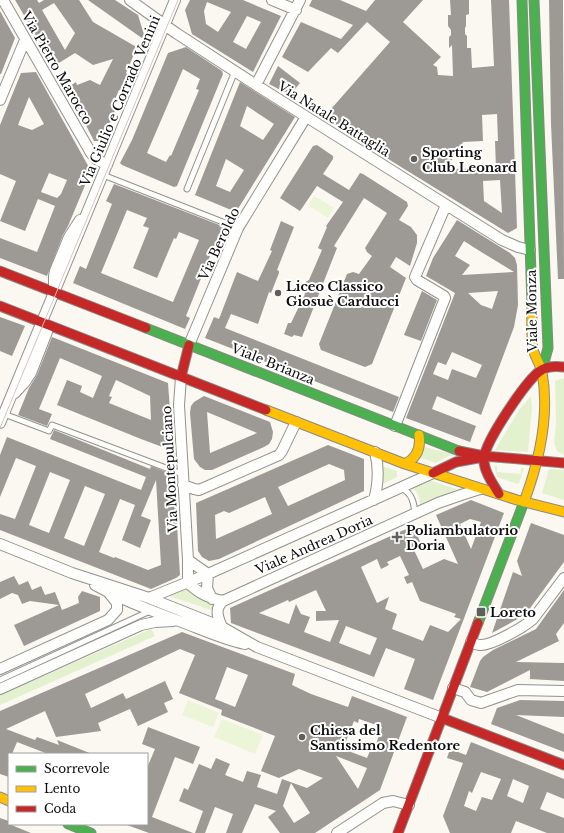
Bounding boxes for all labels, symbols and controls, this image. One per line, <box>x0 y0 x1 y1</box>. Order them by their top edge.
street label: Via Pietro Marocco <box>17 8 96 128</box>
street label: Via Giulio e Corrado Venini <box>76 12 164 190</box>
street label: Via Natale Battaglia <box>274 77 394 161</box>
place label: Sporting Club Leonard <box>422 144 517 176</box>
marker: Sporting Club Leonard <box>409 154 419 164</box>
street label: Via Beroldo <box>194 205 243 284</box>
street label: Viale Monza <box>523 269 541 354</box>
place label: Liceo Classico Giosuè Carducci <box>286 278 399 310</box>
marker: Liceo Classico Giosuè Carducci <box>273 288 283 298</box>
street label: Viale Brianza <box>228 339 318 389</box>
street label: Via Montepulciano <box>158 405 182 534</box>
street label: Viale Andrea Doria <box>252 511 376 579</box>
place label: Poliambulatorio Doria <box>406 522 518 554</box>
marker: Poliambulatorio Doria <box>391 531 403 543</box>
place label: Loreto <box>490 604 536 621</box>
marker: Loreto <box>475 606 487 618</box>
place label: Chiesa del Santissimo Redentore <box>310 722 461 754</box>
marker: Chiesa del Santissimo Redentore <box>297 732 307 742</box>
legend <box>8 753 148 825</box>
text: Scorrevole <box>44 761 110 776</box>
text: Lento <box>44 781 80 796</box>
text: Coda <box>44 801 77 816</box>

